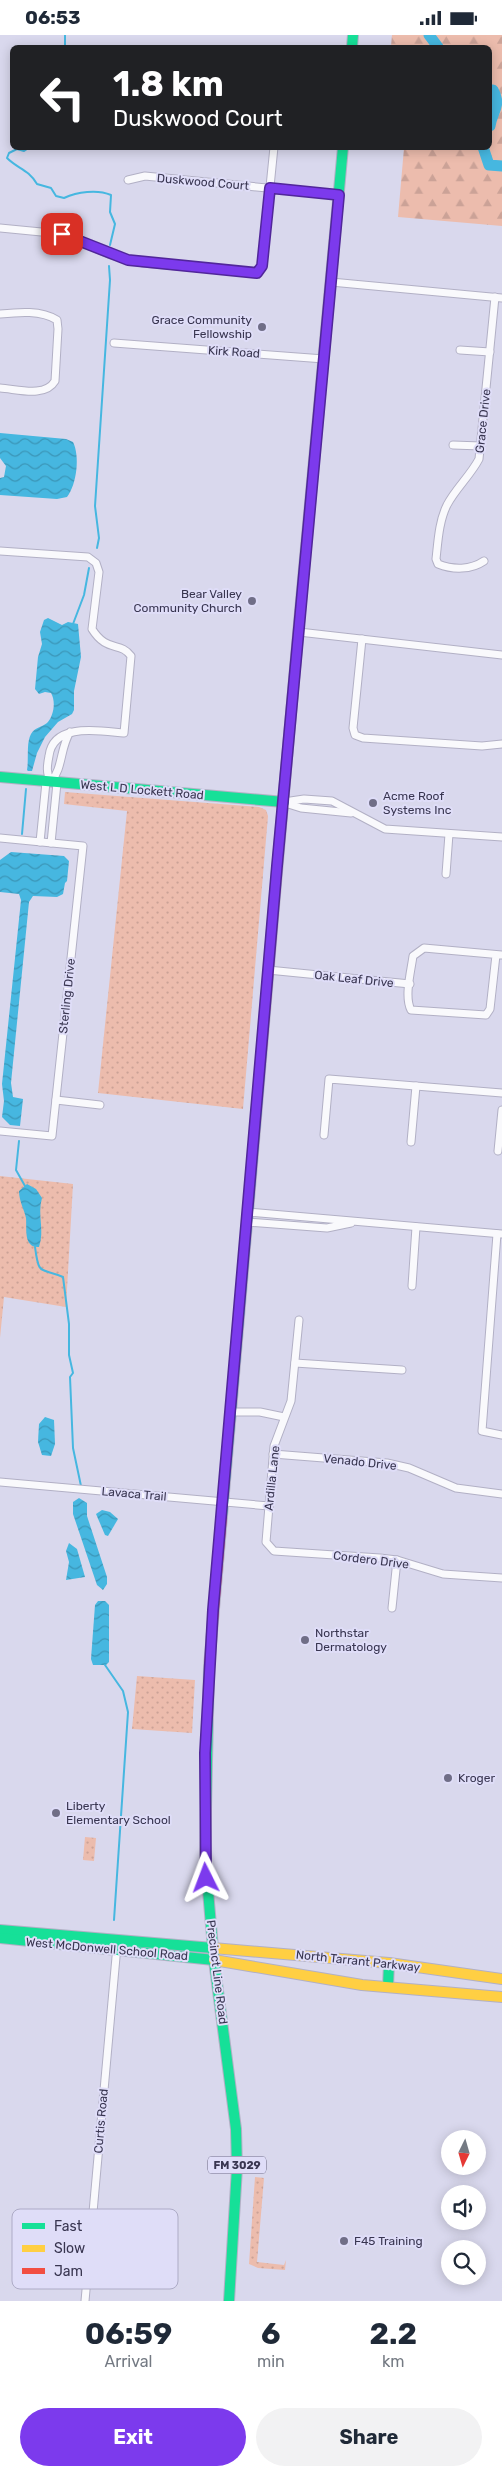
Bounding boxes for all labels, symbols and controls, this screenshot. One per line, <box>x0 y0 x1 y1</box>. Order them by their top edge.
text: 06:53 <box>25 6 81 29</box>
text: 1.8 km <box>113 63 224 105</box>
icon: left <box>30 65 95 130</box>
text: Duskwood Court <box>113 105 283 132</box>
street label: Duskwood Court <box>156 171 250 193</box>
pin <box>41 213 83 255</box>
icon: arrive <box>48 220 76 248</box>
place label: Grace Community Fellowship <box>152 313 252 341</box>
marker: Grace Community Fellowship <box>256 321 268 333</box>
street label: Kirk Road <box>208 343 260 361</box>
street label: Grace Drive <box>473 388 493 454</box>
place label: Bear Valley Community Church <box>134 587 242 615</box>
marker: Bear Valley Community Church <box>246 595 258 607</box>
street label: West L D Lockett Road <box>80 778 204 802</box>
place label: Acme Roof Systems Inc <box>383 789 452 817</box>
marker: Acme Roof Systems Inc <box>367 797 379 809</box>
street label: Sterling Drive <box>56 957 78 1034</box>
street label: Oak Leaf Drive <box>314 968 395 990</box>
street label: Ardilla Lane <box>262 1445 282 1511</box>
street label: Venado Drive <box>323 1451 398 1473</box>
street label: Lavaca Trail <box>101 1484 167 1504</box>
street label: Cordero Drive <box>332 1548 410 1572</box>
place label: Northstar Dermatology <box>315 1626 387 1654</box>
marker: Northstar Dermatology <box>299 1634 311 1646</box>
place label: Kroger <box>458 1771 495 1785</box>
marker: Kroger <box>442 1772 454 1784</box>
place label: Liberty Elementary School <box>66 1799 171 1827</box>
marker: Liberty Elementary School <box>50 1807 62 1819</box>
position arrow <box>179 1851 231 1903</box>
street label: Precinct Line Road <box>204 1919 230 2025</box>
street label: West McDonwell School Road <box>25 1935 189 1963</box>
street label: North Tarrant Parkway <box>295 1948 421 1975</box>
street label: Curtis Road <box>91 2088 111 2154</box>
north arrow <box>441 2130 486 2175</box>
map controls <box>441 2130 486 2285</box>
road number: FM 3029 <box>208 2157 266 2173</box>
button: sound <box>441 2185 486 2230</box>
legend <box>12 2209 178 2289</box>
text: Fast <box>54 2218 83 2235</box>
place label: F45 Training <box>354 2234 423 2248</box>
marker: F45 Training <box>338 2235 350 2247</box>
text: Slow <box>54 2240 85 2257</box>
button: search <box>441 2240 486 2285</box>
text: Jam <box>54 2263 83 2280</box>
text: 06:59 <box>85 2316 172 2352</box>
text: 6 <box>261 2316 281 2352</box>
text: 2.2 <box>370 2316 417 2352</box>
text: Arrival <box>104 2352 152 2371</box>
text: min <box>257 2352 285 2371</box>
text: km <box>382 2352 405 2371</box>
button: Exit <box>20 2408 246 2466</box>
button: Share <box>256 2408 482 2466</box>

